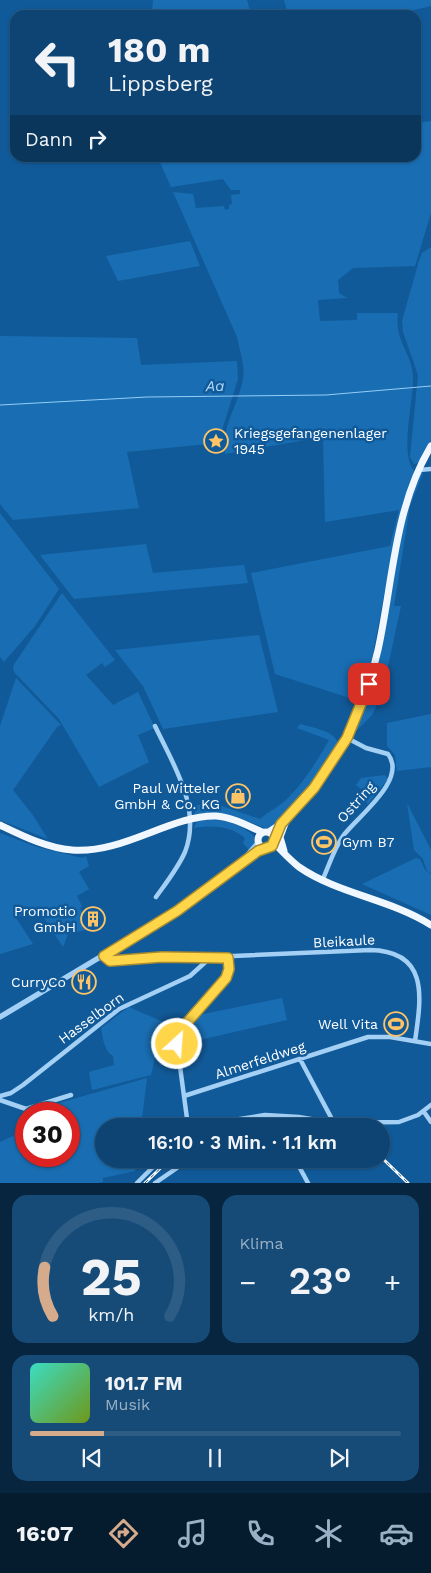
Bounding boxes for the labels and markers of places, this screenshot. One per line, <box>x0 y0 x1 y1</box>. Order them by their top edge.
place label: Kriegsgefangenenlager 1945 <box>234 425 387 457</box>
place icon: Kriegsgefangenenlager 1945 <box>203 428 229 454</box>
pin <box>348 663 390 705</box>
place label: Paul Witteler GmbH & Co. KG <box>114 780 220 812</box>
shop icon: Paul Witteler GmbH & Co. KG <box>225 783 251 809</box>
sports icon: Gym B7 <box>311 829 337 855</box>
place label: Gym B7 <box>342 834 395 850</box>
place label: Promotio GmbH <box>14 903 76 935</box>
building icon: Promotio GmbH <box>80 906 106 932</box>
restaurant icon: CurryCo <box>71 969 97 995</box>
place label: CurryCo <box>11 974 66 990</box>
sports icon: Well Vita <box>383 1011 409 1037</box>
place label: Well Vita <box>318 1016 378 1032</box>

